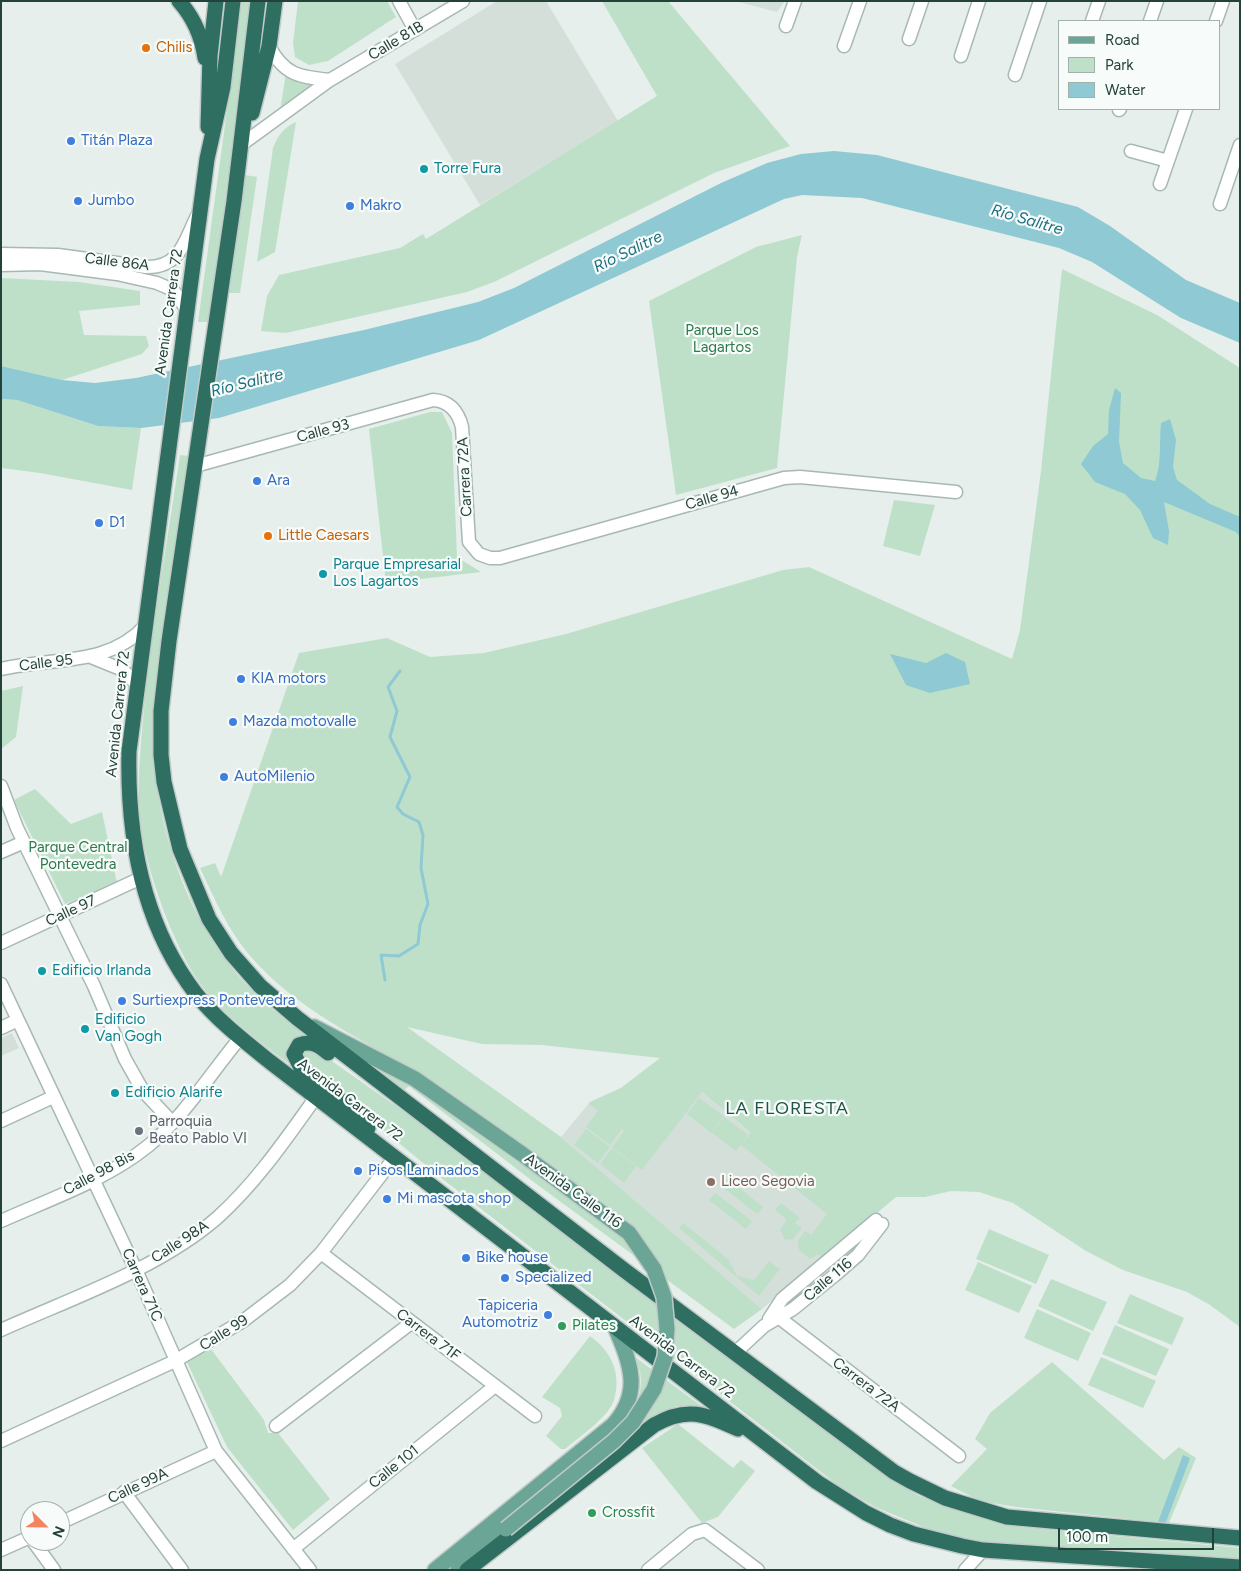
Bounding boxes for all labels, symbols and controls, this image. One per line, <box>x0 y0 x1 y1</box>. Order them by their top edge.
street label: Calle 81B <box>365 17 427 65</box>
legend <box>1058 20 1221 110</box>
text: Road <box>1105 31 1140 49</box>
place label: Chilis <box>156 39 192 57</box>
marker: Chilis <box>140 42 152 54</box>
text: Park <box>1105 56 1134 74</box>
text: Water <box>1105 81 1145 99</box>
place label: Titán Plaza <box>81 132 153 150</box>
marker: Titán Plaza <box>65 135 77 147</box>
place label: Torre Fura <box>434 160 501 178</box>
marker: Torre Fura <box>418 163 430 175</box>
place label: Jumbo <box>88 192 134 210</box>
marker: Jumbo <box>72 195 84 207</box>
place label: Makro <box>360 197 401 215</box>
marker: Makro <box>344 200 356 212</box>
water label: Río Salitre <box>989 201 1065 239</box>
water label: Río Salitre <box>591 227 665 277</box>
street label: Avenida Carrera 72 <box>151 248 187 376</box>
street label: Calle 86A <box>84 249 150 275</box>
park label: Parque Los Lagartos <box>685 322 759 357</box>
water label: Río Salitre <box>209 365 285 401</box>
street label: Calle 93 <box>295 415 351 447</box>
street label: Carrera 72A <box>454 437 476 517</box>
place label: Ara <box>267 472 290 490</box>
marker: Ara <box>251 475 263 487</box>
street label: Calle 94 <box>683 482 741 514</box>
place label: D1 <box>109 514 126 532</box>
marker: D1 <box>93 517 105 529</box>
place label: Little Caesars <box>278 527 369 545</box>
marker: Little Caesars <box>262 530 274 542</box>
place label: Parque Empresarial Los Lagartos <box>333 556 461 591</box>
marker: Parque Empresarial Los Lagartos <box>317 568 329 580</box>
street label: Avenida Carrera 72 <box>102 650 134 778</box>
street label: Calle 95 <box>18 651 74 675</box>
place label: KIA motors <box>251 670 326 688</box>
marker: KIA motors <box>235 673 247 685</box>
place label: Mazda motovalle <box>243 713 357 731</box>
marker: Mazda motovalle <box>227 716 239 728</box>
place label: AutoMilenio <box>234 768 315 786</box>
marker: AutoMilenio <box>218 771 230 783</box>
park label: Parque Central Pontevedra <box>28 839 128 874</box>
street label: Calle 97 <box>43 892 99 930</box>
place label: Edificio Irlanda <box>52 962 151 980</box>
marker: Edificio Irlanda <box>36 965 48 977</box>
place label: Surtiexpress Pontevedra <box>132 992 295 1010</box>
marker: Surtiexpress Pontevedra <box>116 995 128 1007</box>
place label: Edificio Van Gogh <box>95 1011 162 1046</box>
marker: Edificio Van Gogh <box>79 1023 91 1035</box>
street label: Avenida Carrera 72 <box>294 1054 406 1146</box>
place label: Edificio Alarife <box>125 1084 222 1102</box>
marker: Edificio Alarife <box>109 1087 121 1099</box>
district label: LA FLORESTA <box>724 1098 850 1120</box>
place label: Parroquia Beato Pablo VI <box>149 1113 247 1148</box>
marker: Parroquia Beato Pablo VI <box>133 1125 145 1137</box>
street label: Calle 98 Bis <box>60 1147 138 1199</box>
street label: Avenida Calle 116 <box>521 1150 625 1232</box>
place label: Pisos Laminados <box>368 1162 479 1180</box>
marker: Pisos Laminados <box>352 1165 364 1177</box>
place label: Liceo Segovia <box>721 1173 815 1191</box>
marker: Liceo Segovia <box>705 1176 717 1188</box>
place label: Mi mascota shop <box>397 1190 511 1208</box>
marker: Mi mascota shop <box>381 1193 393 1205</box>
street label: Calle 98A <box>148 1217 212 1267</box>
street label: Carrera 71C <box>118 1246 166 1324</box>
place label: Bike house <box>476 1249 548 1267</box>
marker: Bike house <box>460 1252 472 1264</box>
street label: Calle 116 <box>800 1255 856 1305</box>
place label: Specialized <box>515 1269 592 1287</box>
marker: Specialized <box>499 1272 511 1284</box>
place label: Tapiceria Automotriz <box>462 1297 538 1332</box>
street label: Carrera 71F <box>392 1305 464 1365</box>
marker: Tapiceria Automotriz <box>542 1309 554 1321</box>
street label: Calle 99 <box>196 1311 252 1355</box>
street label: Avenida Carrera 72 <box>626 1311 738 1403</box>
place label: Pilates <box>572 1317 616 1335</box>
marker: Pilates <box>556 1320 568 1332</box>
street label: Carrera 72A <box>829 1354 903 1416</box>
street label: Calle 101 <box>365 1441 423 1493</box>
street label: Calle 99A <box>105 1464 171 1508</box>
north arrow <box>20 1501 70 1551</box>
place label: Crossfit <box>602 1504 655 1522</box>
marker: Crossfit <box>586 1507 598 1519</box>
scale bar <box>1061 1518 1217 1550</box>
text: N <box>48 1523 68 1540</box>
text: 100 m <box>1066 1528 1108 1546</box>

